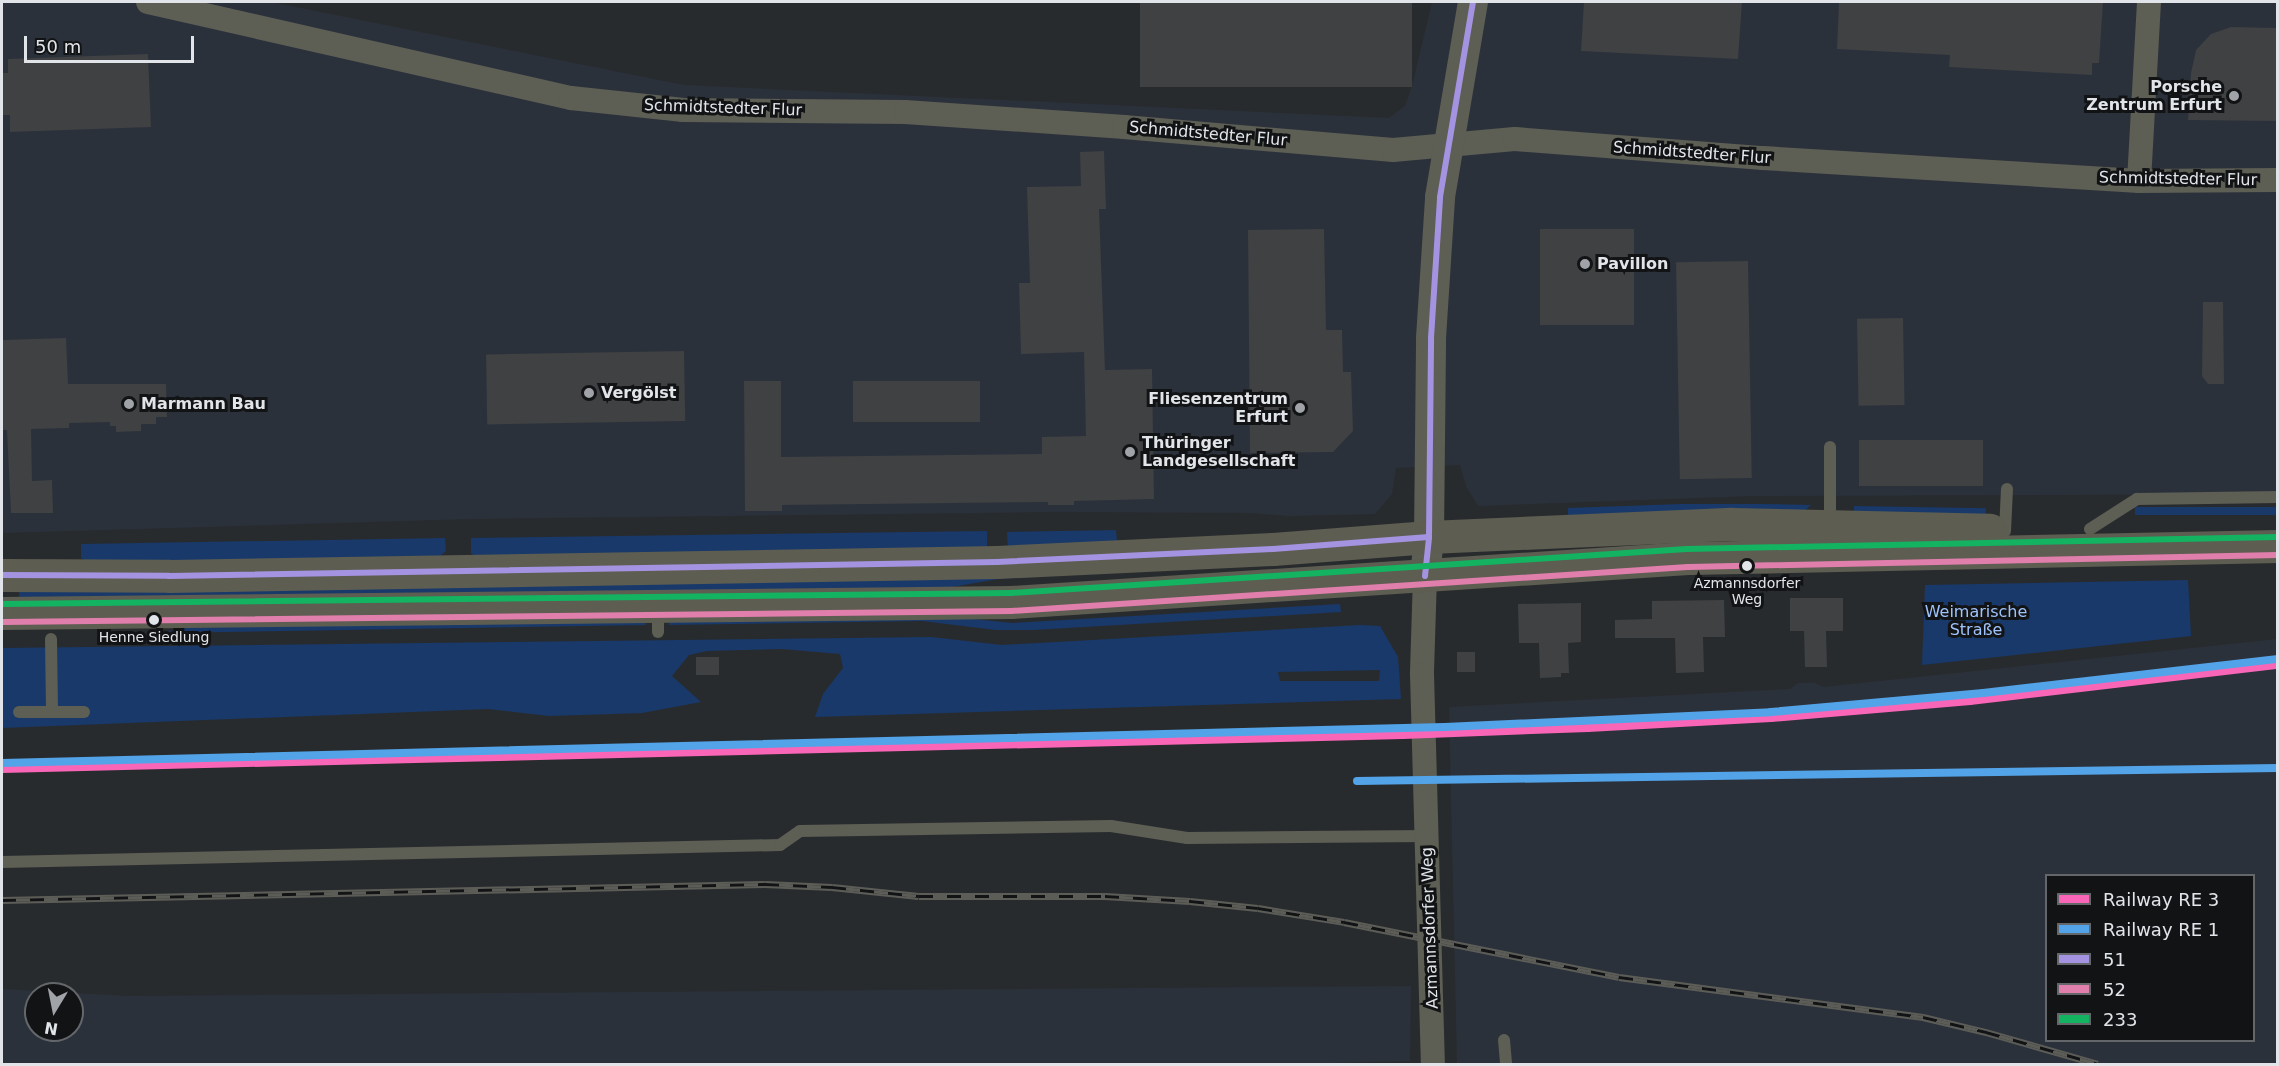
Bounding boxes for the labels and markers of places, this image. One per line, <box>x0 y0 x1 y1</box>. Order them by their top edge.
place label: Porsche Zentrum Erfurt <box>2086 77 2222 115</box>
marker: Porsche Zentrum Erfurt <box>2227 89 2241 103</box>
place label: Pavillon <box>1597 254 1668 274</box>
marker: Pavillon <box>1578 257 1592 271</box>
place label: Vergölst <box>601 383 676 403</box>
marker: Vergölst <box>582 386 596 400</box>
place label: Fliesenzentrum Erfurt <box>1148 389 1288 427</box>
place label: Marmann Bau <box>141 394 266 414</box>
marker: Marmann Bau <box>122 397 136 411</box>
marker: Fliesenzentrum Erfurt <box>1293 401 1307 415</box>
place label: Thüringer Landgesellschaft <box>1142 433 1295 471</box>
marker: Thüringer Landgesellschaft <box>1123 445 1137 459</box>
marker: Azmannsdorfer Weg <box>1741 560 1753 572</box>
place label: Azmannsdorfer Weg <box>1694 575 1800 608</box>
marker: Henne Siedlung <box>148 614 160 626</box>
place label: Henne Siedlung <box>99 629 209 645</box>

